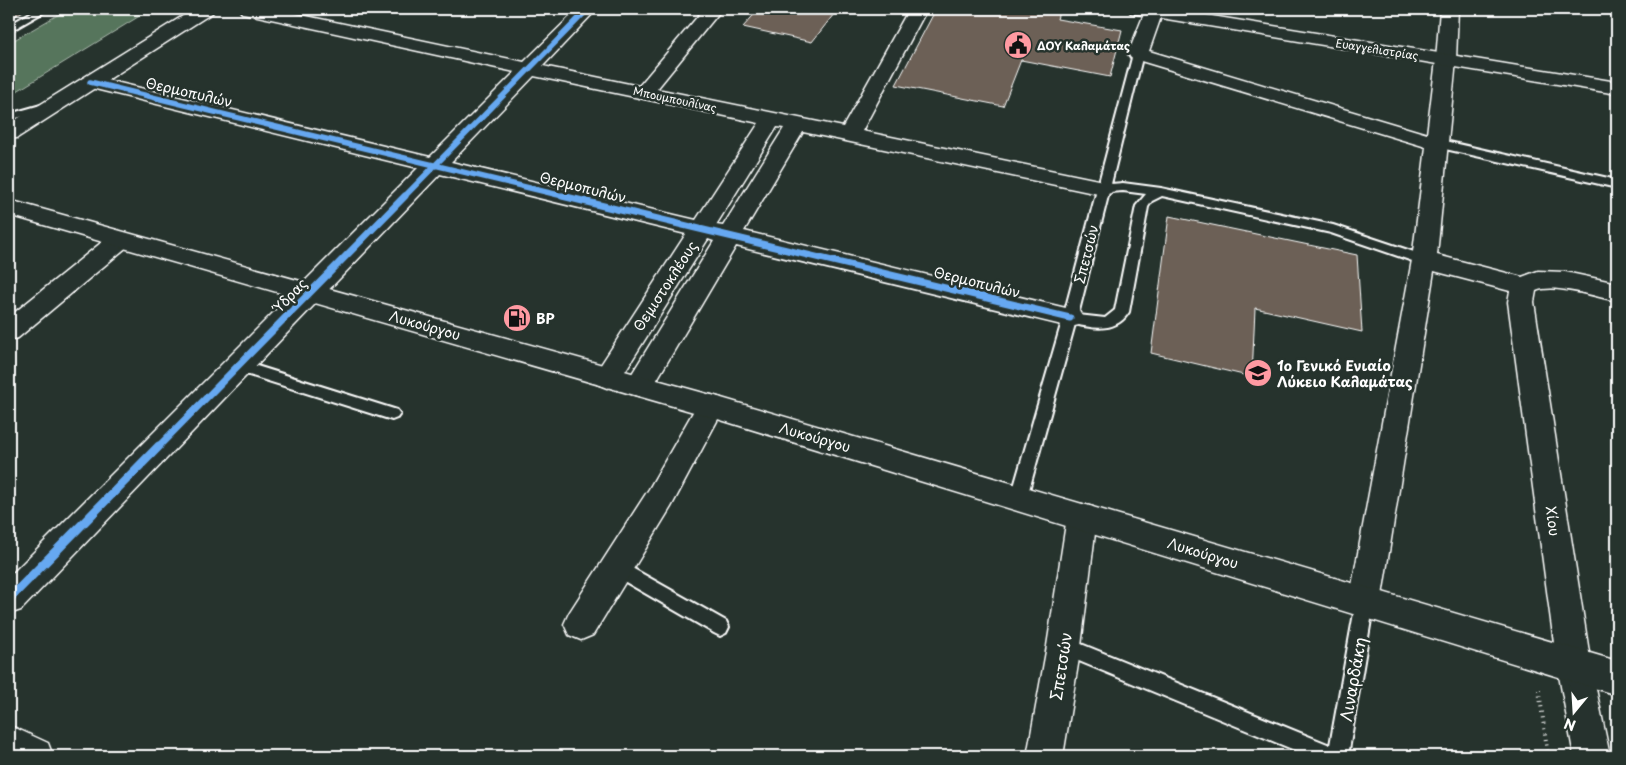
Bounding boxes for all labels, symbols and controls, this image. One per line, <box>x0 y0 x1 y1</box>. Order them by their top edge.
public building icon: ΔΟΥ Καλαμάτας <box>1003 30 1033 60</box>
street label: Ευαγγελιστρίας <box>1334 34 1420 64</box>
place label: ΔΟΥ Καλαμάτας <box>1037 37 1130 54</box>
street label: Θερμοπυλών <box>144 72 234 112</box>
street label: Μπουμπουλίνας <box>632 82 719 116</box>
street label: Θερμοπυλών <box>538 166 628 208</box>
street label: Σπετσών <box>1069 222 1103 286</box>
street label: Θεμιστοκλέους <box>628 237 702 335</box>
street label: Θερμοπυλών <box>932 261 1022 303</box>
street label: Ύδρας <box>266 273 312 319</box>
fuel station icon: BP <box>502 303 532 333</box>
street label: Λυκούργου <box>387 305 463 345</box>
place label: BP <box>536 308 555 329</box>
place label: 1ο Γενικό Ενιαίο Λύκειο Καλαμάτας <box>1277 355 1413 392</box>
school or university icon: 1ο Γενικό Ενιαίο Λύκειο Καλαμάτας <box>1243 358 1273 388</box>
street label: Λυκούργου <box>777 417 853 457</box>
street label: Χίου <box>1540 505 1566 537</box>
street label: Λυκούργου <box>1165 532 1241 574</box>
street label: Σπετσών <box>1043 630 1077 702</box>
street label: Λιναρδάκη <box>1333 635 1371 723</box>
north arrow <box>1548 688 1598 738</box>
text: N <box>1561 713 1578 737</box>

